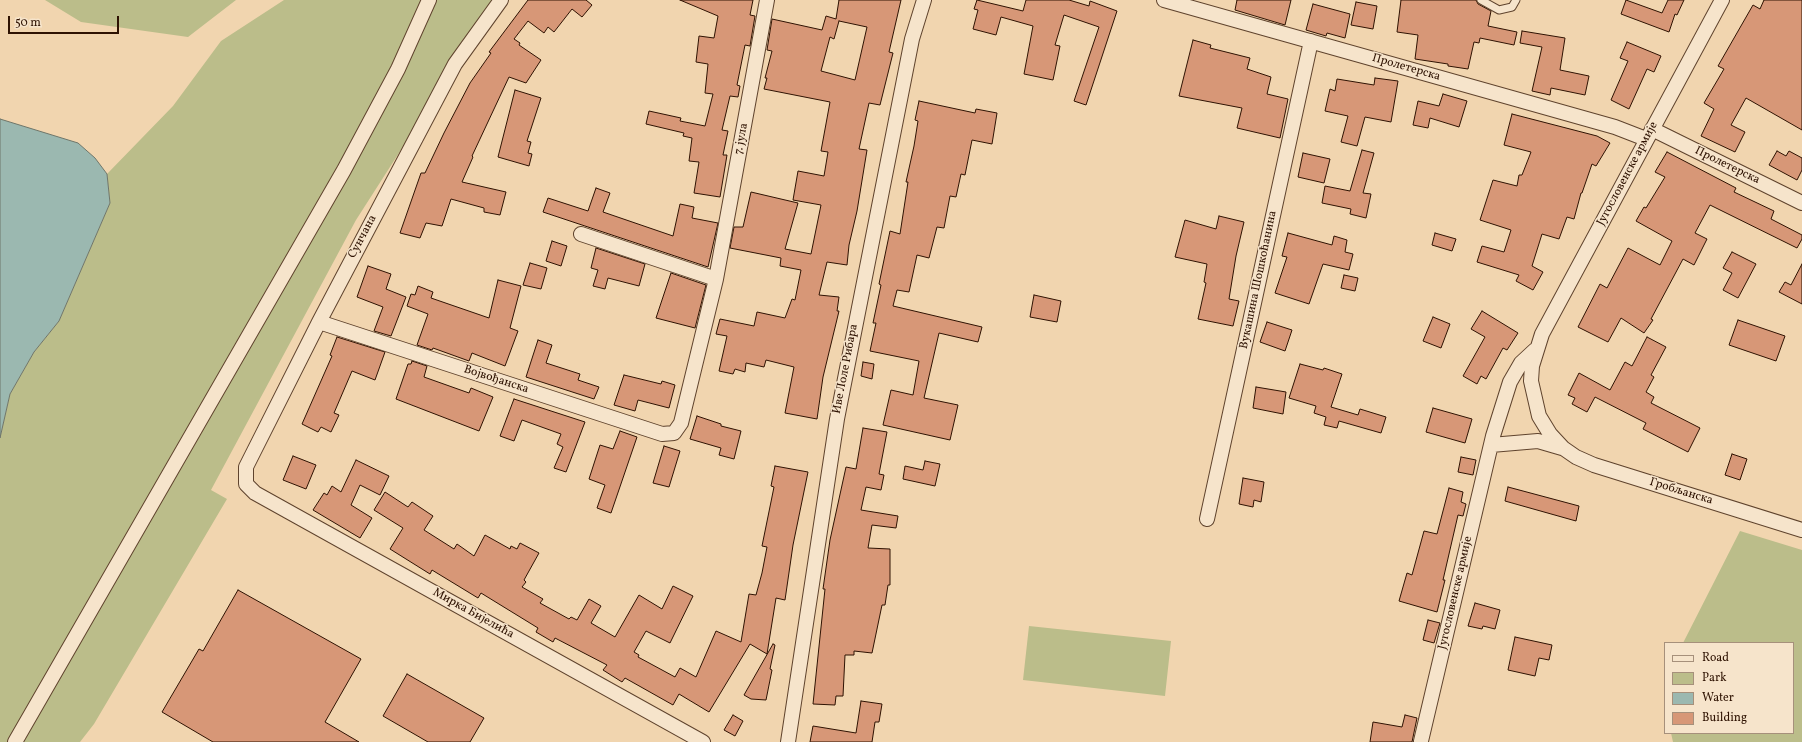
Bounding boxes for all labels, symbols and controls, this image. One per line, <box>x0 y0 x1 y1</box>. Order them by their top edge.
scale bar <box>10 8 121 34</box>
text: 50 m <box>15 15 41 31</box>
street label: Пролетерска <box>1370 51 1442 85</box>
street label: Југословенске армије <box>1594 119 1662 229</box>
street label: 7. јула <box>732 122 752 156</box>
street label: Пролетерска <box>1692 144 1762 188</box>
street label: Вукашина Шошкоћанина <box>1237 209 1281 351</box>
street label: Сунчана <box>346 213 380 261</box>
street label: Иве Лоле Рибара <box>830 323 862 415</box>
street label: Војвођанска <box>462 363 530 397</box>
street label: Гробљанска <box>1648 476 1714 508</box>
street label: Југословенске армије <box>1436 535 1476 651</box>
street label: Мирка Бијелића <box>430 586 516 642</box>
legend <box>1664 642 1794 734</box>
text: Road <box>1702 650 1729 666</box>
text: Park <box>1702 670 1727 686</box>
text: Water <box>1702 690 1734 706</box>
text: Building <box>1702 710 1747 726</box>

